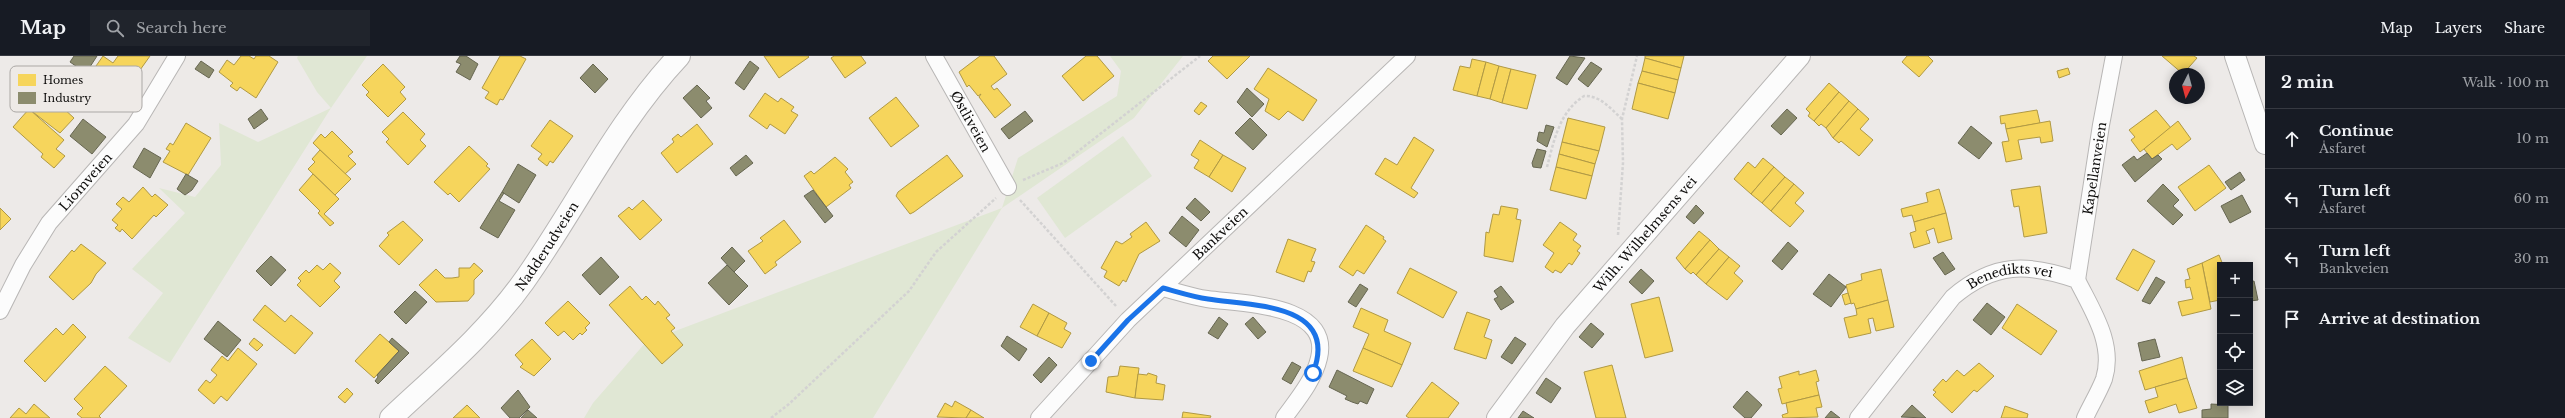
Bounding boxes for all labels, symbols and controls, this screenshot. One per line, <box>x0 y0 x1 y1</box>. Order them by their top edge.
search box <box>90 10 370 46</box>
text: Map <box>20 16 66 39</box>
icon: search <box>104 17 126 39</box>
text: Search here <box>136 18 227 37</box>
text: Map <box>2380 19 2413 37</box>
text: Layers <box>2435 19 2482 37</box>
text: Share <box>2504 19 2545 37</box>
legend <box>10 66 142 112</box>
north arrow <box>2169 68 2205 104</box>
text: 2 min <box>2281 72 2334 93</box>
text: Homes <box>43 73 83 87</box>
text: Walk · 100 m <box>2462 74 2549 91</box>
street label: Østliveien <box>946 88 995 155</box>
text: Industry <box>43 91 91 105</box>
street label: Kapellanveien <box>2079 121 2110 216</box>
text: Continue <box>2319 121 2394 140</box>
icon: ahead <box>2281 128 2303 150</box>
text: 10 m <box>2516 130 2549 147</box>
text: Åsfaret <box>2319 140 2366 157</box>
street label: Liomveien <box>56 149 116 215</box>
street label: Wilh. Wilhelmsens vei <box>1589 172 1701 297</box>
text: Turn left <box>2319 181 2390 200</box>
icon: left <box>2281 188 2303 210</box>
text: 60 m <box>2514 190 2549 207</box>
street label: Nadderudveien <box>512 198 582 294</box>
text: Åsfaret <box>2319 200 2366 217</box>
street label: Bankveien <box>1189 203 1252 264</box>
text: Turn left <box>2319 241 2390 260</box>
icon: left <box>2281 248 2303 270</box>
text: 30 m <box>2514 250 2549 267</box>
street label: Benedikts vei <box>1964 260 2055 293</box>
text: Bankveien <box>2319 260 2389 277</box>
map controls <box>2217 262 2253 406</box>
button: + <box>2217 262 2253 298</box>
button: − <box>2217 298 2253 334</box>
icon: arrive <box>2281 308 2303 330</box>
text: Arrive at destination <box>2319 309 2480 328</box>
button: locate <box>2217 334 2253 370</box>
route end <box>1082 352 1100 370</box>
route start <box>1304 364 1322 382</box>
button: layers <box>2217 370 2253 406</box>

